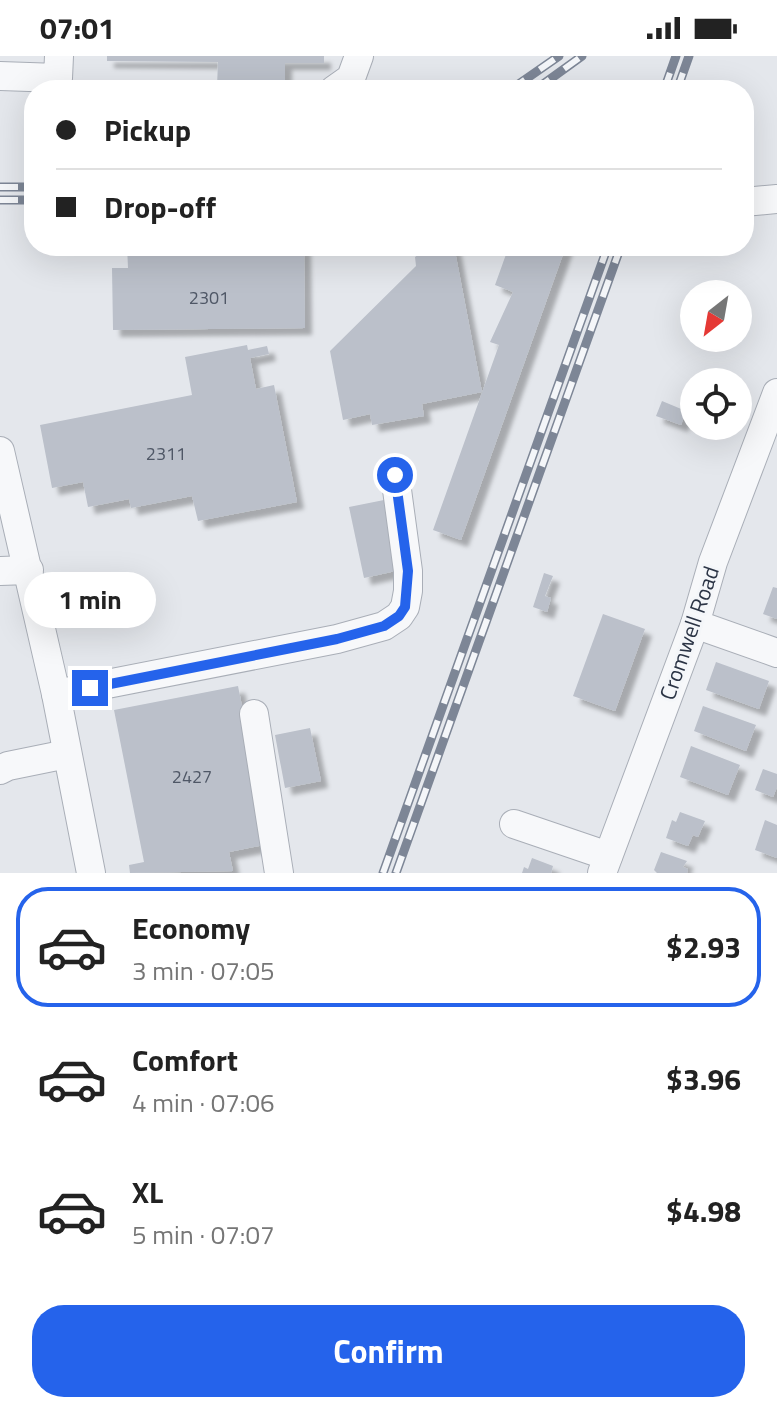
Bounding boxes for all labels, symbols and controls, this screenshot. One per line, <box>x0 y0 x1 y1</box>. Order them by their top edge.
text: 07:01 <box>40 5 115 51</box>
text: Pickup <box>104 107 191 153</box>
text: Drop-off <box>104 184 216 230</box>
north arrow <box>680 280 752 352</box>
map controls <box>680 280 752 440</box>
house number: 2301 <box>189 284 229 311</box>
button: locate <box>680 368 752 440</box>
house number: 2311 <box>146 440 186 467</box>
route start <box>377 457 413 493</box>
street label: Cromwell Road <box>650 561 728 705</box>
callout: 1 min <box>24 572 156 628</box>
text: 1 min <box>58 580 122 619</box>
route end <box>72 670 108 706</box>
house number: 2427 <box>172 763 212 790</box>
text: Economy <box>132 905 250 951</box>
icon: car <box>36 911 108 983</box>
text: $2.93 <box>666 924 741 970</box>
text: 3 min · 07:05 <box>132 951 275 990</box>
text: Comfort <box>132 1037 238 1083</box>
icon: car <box>36 1043 108 1115</box>
text: $3.96 <box>666 1056 741 1102</box>
text: 4 min · 07:06 <box>132 1083 275 1122</box>
text: XL <box>132 1169 163 1215</box>
icon: car <box>36 1175 108 1247</box>
text: $4.98 <box>666 1188 741 1234</box>
text: 5 min · 07:07 <box>132 1215 275 1254</box>
button: Confirm <box>32 1305 745 1397</box>

